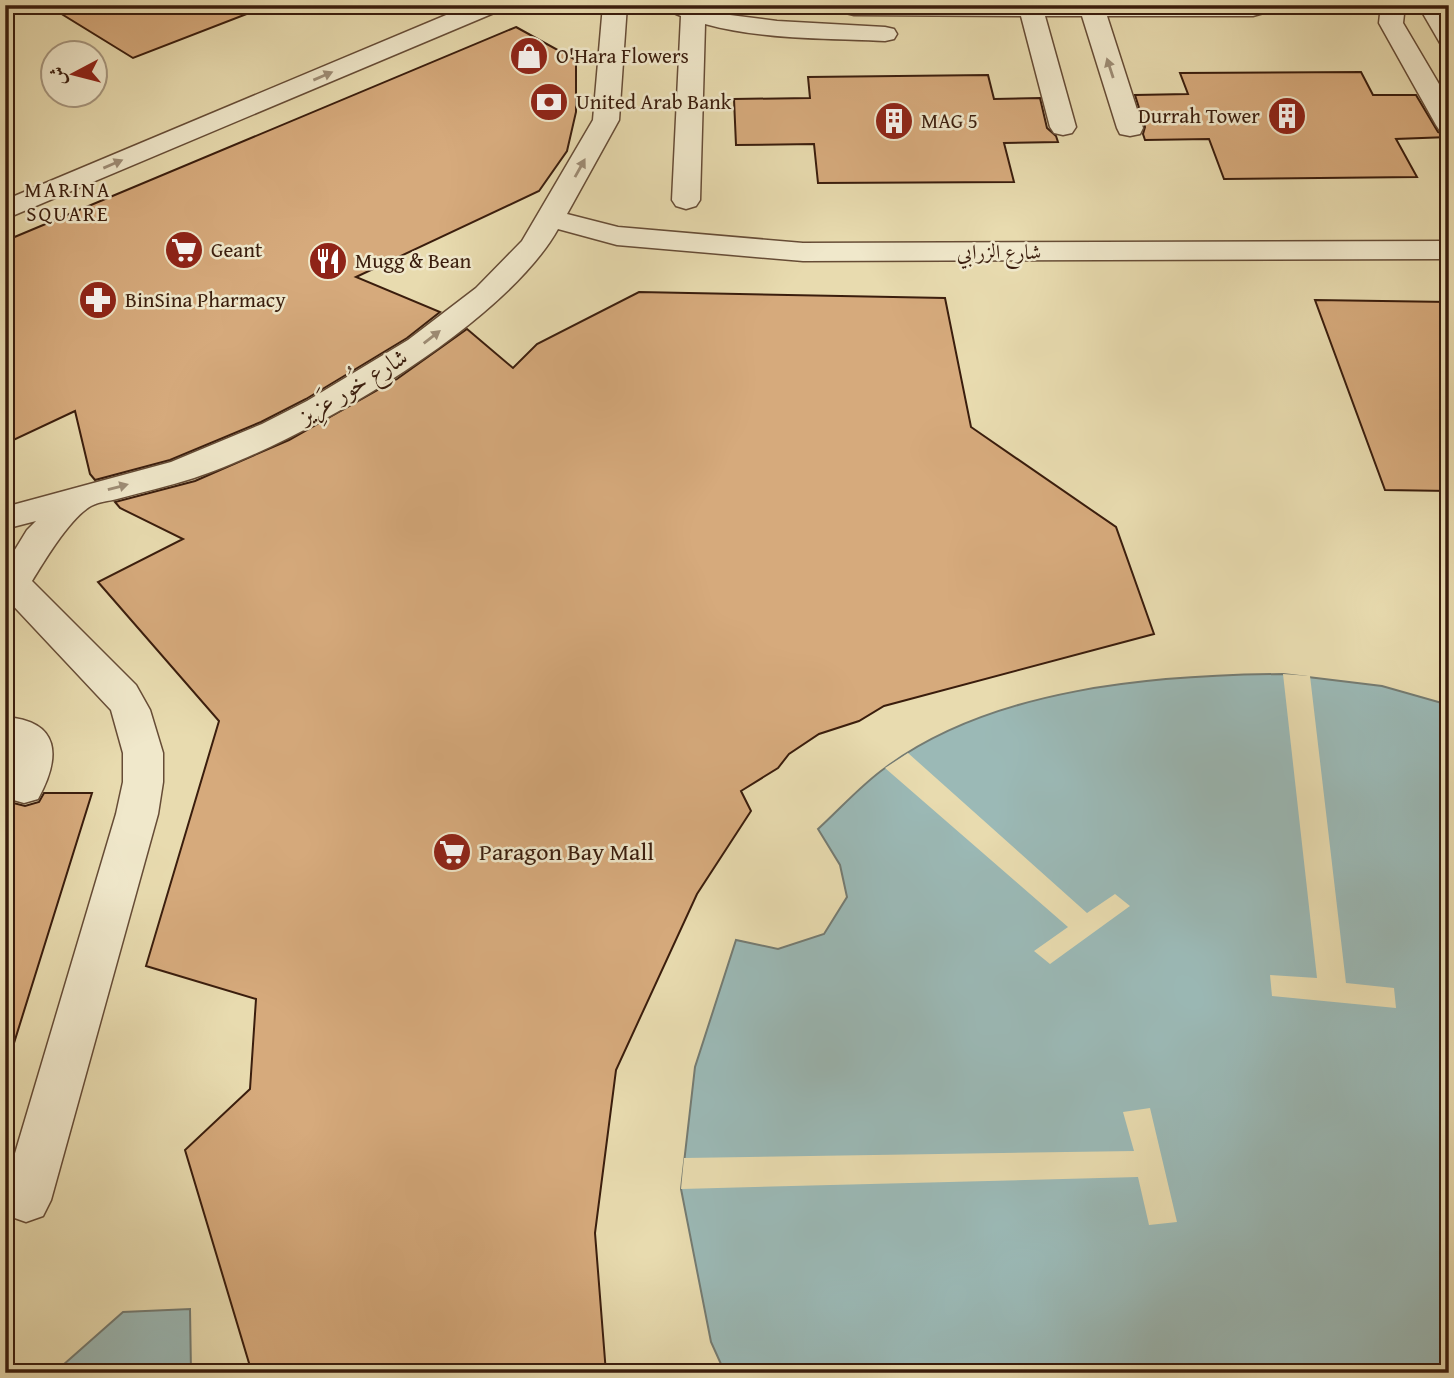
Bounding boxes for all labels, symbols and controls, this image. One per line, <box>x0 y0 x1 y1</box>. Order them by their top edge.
shop icon: O'Hara Flowers <box>508 35 550 77</box>
north arrow <box>38 38 108 108</box>
place label: O'Hara Flowers <box>556 40 689 71</box>
one-way arrow <box>1105 58 1115 79</box>
text: ش <box>42 65 72 87</box>
one-way arrow <box>313 70 333 82</box>
bank icon: United Arab Bank <box>528 81 570 123</box>
place label: United Arab Bank <box>576 86 732 117</box>
building icon: Durrah Tower <box>1266 95 1308 137</box>
building icon: MAG 5 <box>873 100 915 142</box>
place label: Durrah Tower <box>1138 100 1260 131</box>
place label: MAG 5 <box>921 105 978 136</box>
one-way arrow <box>574 158 586 178</box>
one-way arrow <box>103 159 124 170</box>
district label: MARINA SQUARE <box>25 174 111 229</box>
supermarket icon: Geant <box>163 229 205 271</box>
place label: Geant <box>211 234 263 265</box>
street label: شارع الزرابي <box>957 236 1041 270</box>
restaurant icon: Mugg & Bean <box>307 240 349 282</box>
place label: Mugg & Bean <box>355 245 472 276</box>
pharmacy icon: BinSina Pharmacy <box>77 279 119 321</box>
place label: BinSina Pharmacy <box>125 284 286 315</box>
one-way arrow <box>423 330 441 345</box>
street label: شارع خُور عَزِيز <box>288 337 416 436</box>
one-way arrow <box>108 482 129 492</box>
supermarket icon: Paragon Bay Mall <box>431 831 473 873</box>
place label: Paragon Bay Mall <box>479 834 654 869</box>

